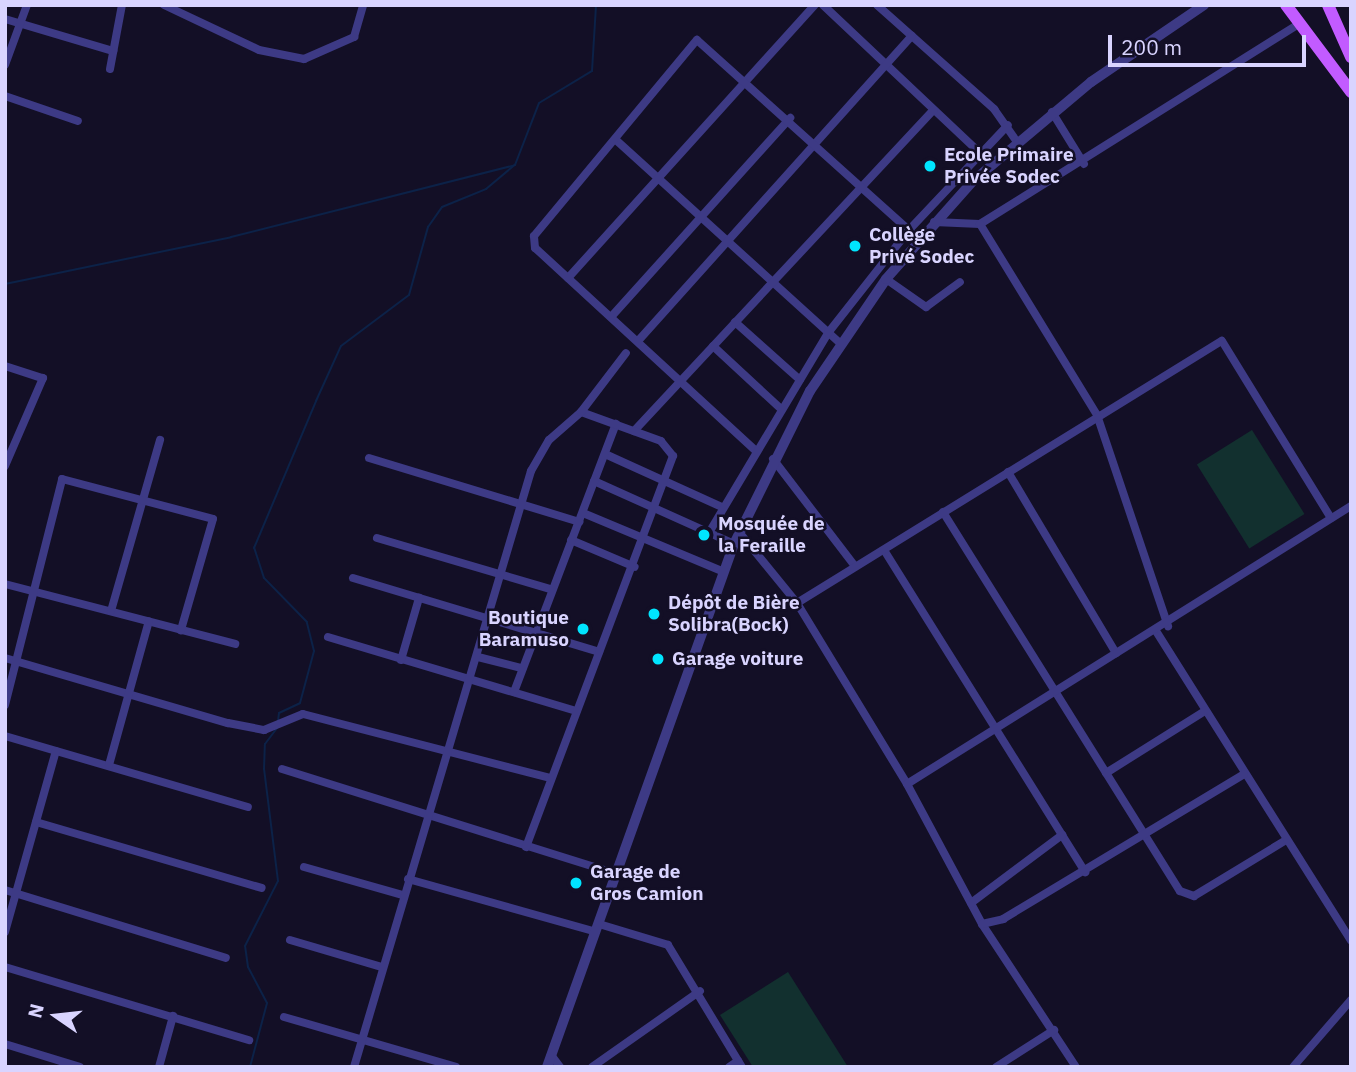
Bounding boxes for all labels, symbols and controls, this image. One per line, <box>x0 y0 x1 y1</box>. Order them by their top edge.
scale bar <box>1111 21 1309 65</box>
text: 200 m <box>1121 33 1182 61</box>
place label: Ecole Primaire Privée Sodec <box>944 144 1074 188</box>
marker: Ecole Primaire Privée Sodec <box>922 158 938 174</box>
place label: Collège Privé Sodec <box>869 224 974 268</box>
marker: Collège Privé Sodec <box>847 238 863 254</box>
place label: Mosquée de la Feraille <box>718 513 825 557</box>
marker: Mosquée de la Feraille <box>696 527 712 543</box>
place label: Dépôt de Bière Solibra(Bock) <box>668 592 800 636</box>
marker: Dépôt de Bière Solibra(Bock) <box>646 606 662 622</box>
place label: Boutique Baramuso <box>479 607 569 651</box>
marker: Boutique Baramuso <box>575 621 591 637</box>
place label: Garage voiture <box>672 648 803 670</box>
marker: Garage voiture <box>650 651 666 667</box>
place label: Garage de Gros Camion <box>590 861 704 905</box>
marker: Garage de Gros Camion <box>568 875 584 891</box>
north arrow <box>21 981 91 1051</box>
text: N <box>22 1001 49 1021</box>

